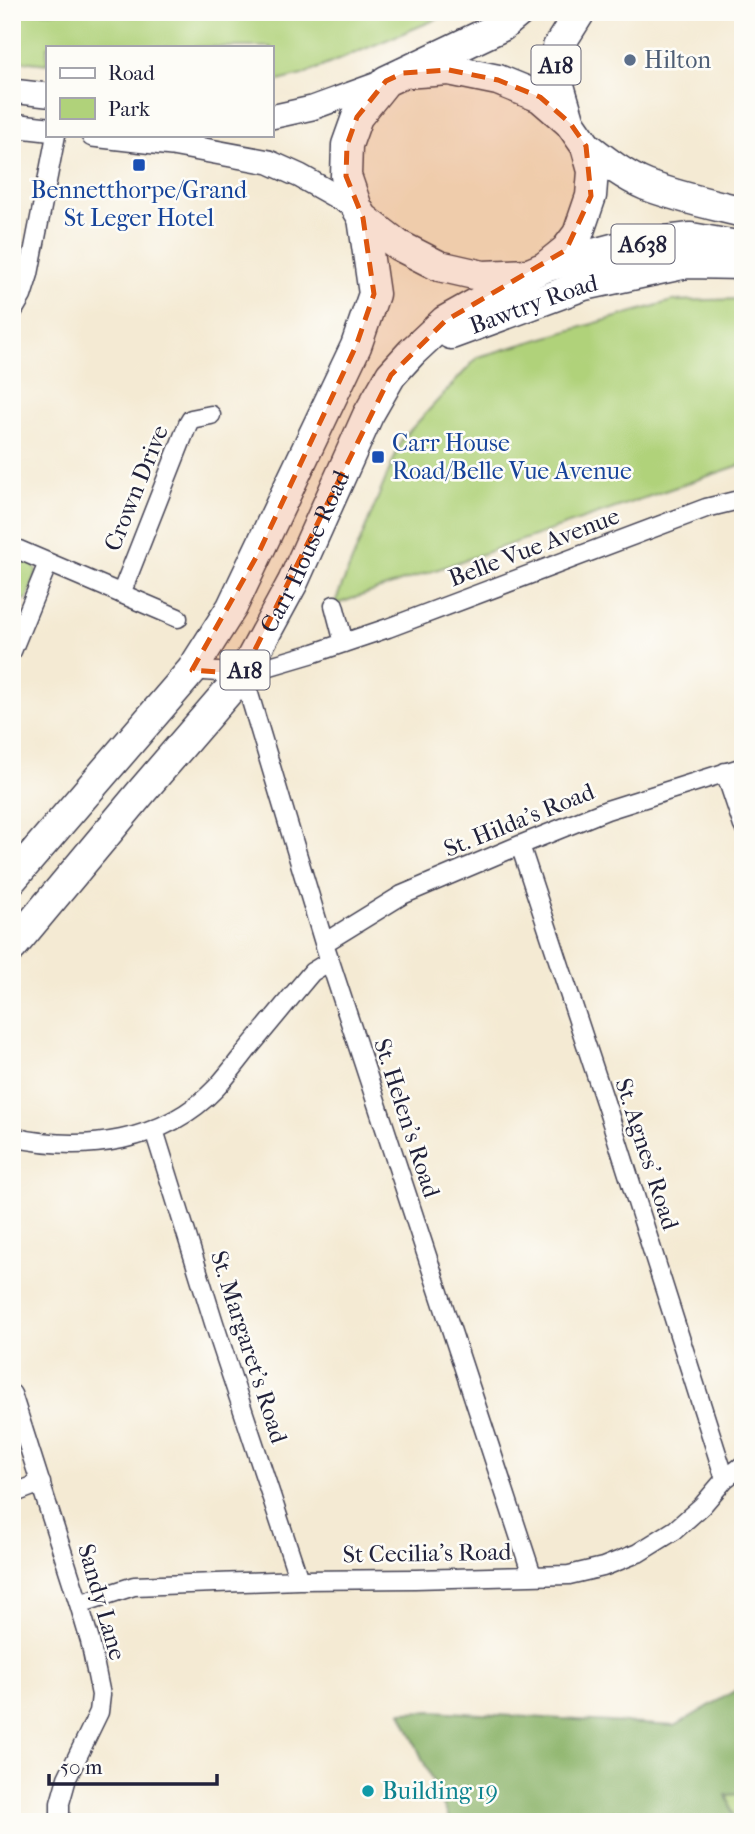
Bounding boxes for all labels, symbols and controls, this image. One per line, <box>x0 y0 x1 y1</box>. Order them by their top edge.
legend <box>46 46 273 136</box>
road number: A18 <box>532 46 580 85</box>
place label: Hilton <box>644 46 711 74</box>
marker: Hilton <box>622 52 638 68</box>
text: Road <box>108 61 155 85</box>
text: Park <box>108 97 150 121</box>
marker: Bennetthorpe/Grand St Leger Hotel <box>131 157 147 173</box>
place label: Bennetthorpe/Grand St Leger Hotel <box>31 176 248 232</box>
road number: A638 <box>612 224 674 264</box>
street label: Bawtry Road <box>466 268 601 340</box>
street label: Crown Drive <box>98 421 174 555</box>
place label: Carr House Road/Belle Vue Avenue <box>392 429 632 485</box>
marker: Carr House Road/Belle Vue Avenue <box>370 449 386 465</box>
street label: Carr House Road <box>254 465 356 638</box>
street label: Belle Vue Avenue <box>445 502 623 592</box>
road number: A18 <box>220 650 270 690</box>
street label: St. Hilda's Road <box>440 777 599 863</box>
street label: St. Helen's Road <box>368 1035 446 1202</box>
street label: St. Agnes' Road <box>609 1075 685 1234</box>
street label: St. Margaret's Road <box>205 1247 294 1448</box>
street label: St Cecilia's Road <box>342 1538 513 1568</box>
street label: Sandy Lane <box>72 1541 132 1663</box>
scale bar <box>49 1743 217 1787</box>
text: 50 m <box>60 1755 103 1779</box>
place label: Building 19 <box>382 1777 498 1805</box>
marker: Building 19 <box>360 1783 376 1799</box>

